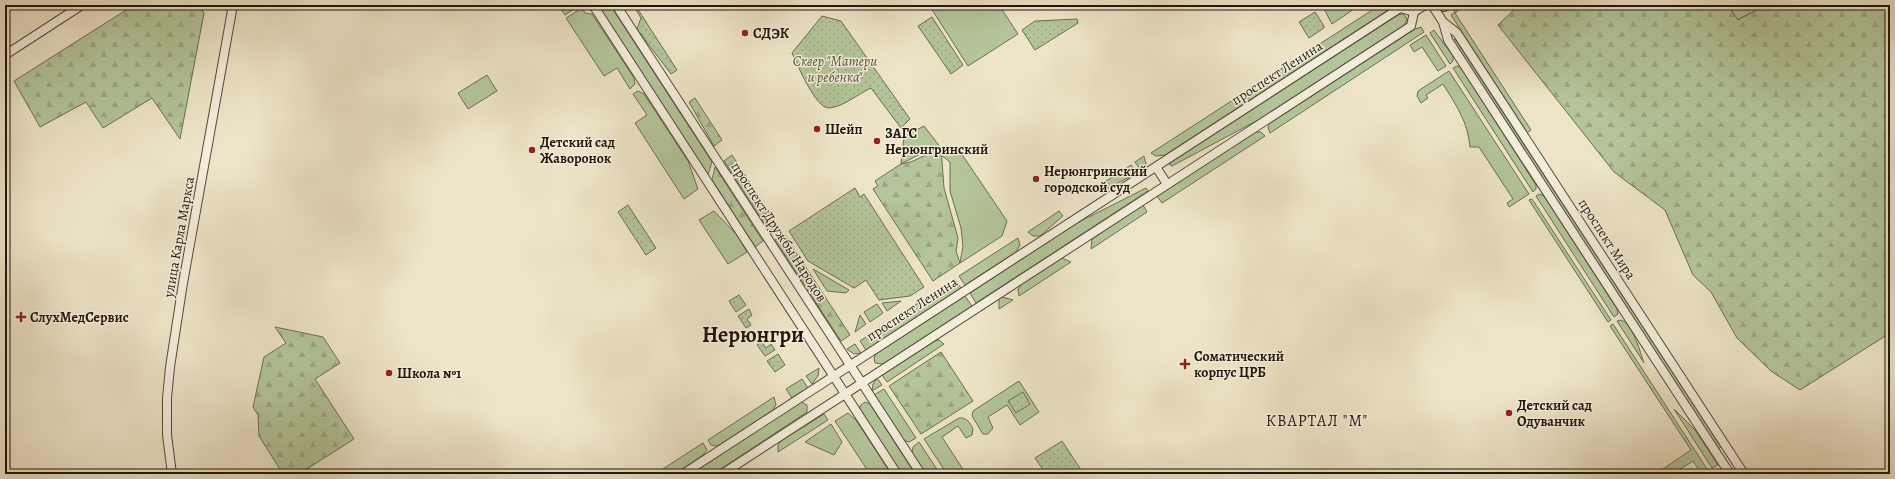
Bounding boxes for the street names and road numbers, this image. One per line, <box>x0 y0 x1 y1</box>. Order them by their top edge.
street label: проспект Ленина <box>1228 36 1327 110</box>
street label: проспект Дружбы Народов <box>727 158 832 306</box>
street label: улица Карла Маркса <box>159 175 199 300</box>
street label: проспект Мира <box>1574 195 1641 284</box>
street label: проспект Ленина <box>863 272 962 346</box>

